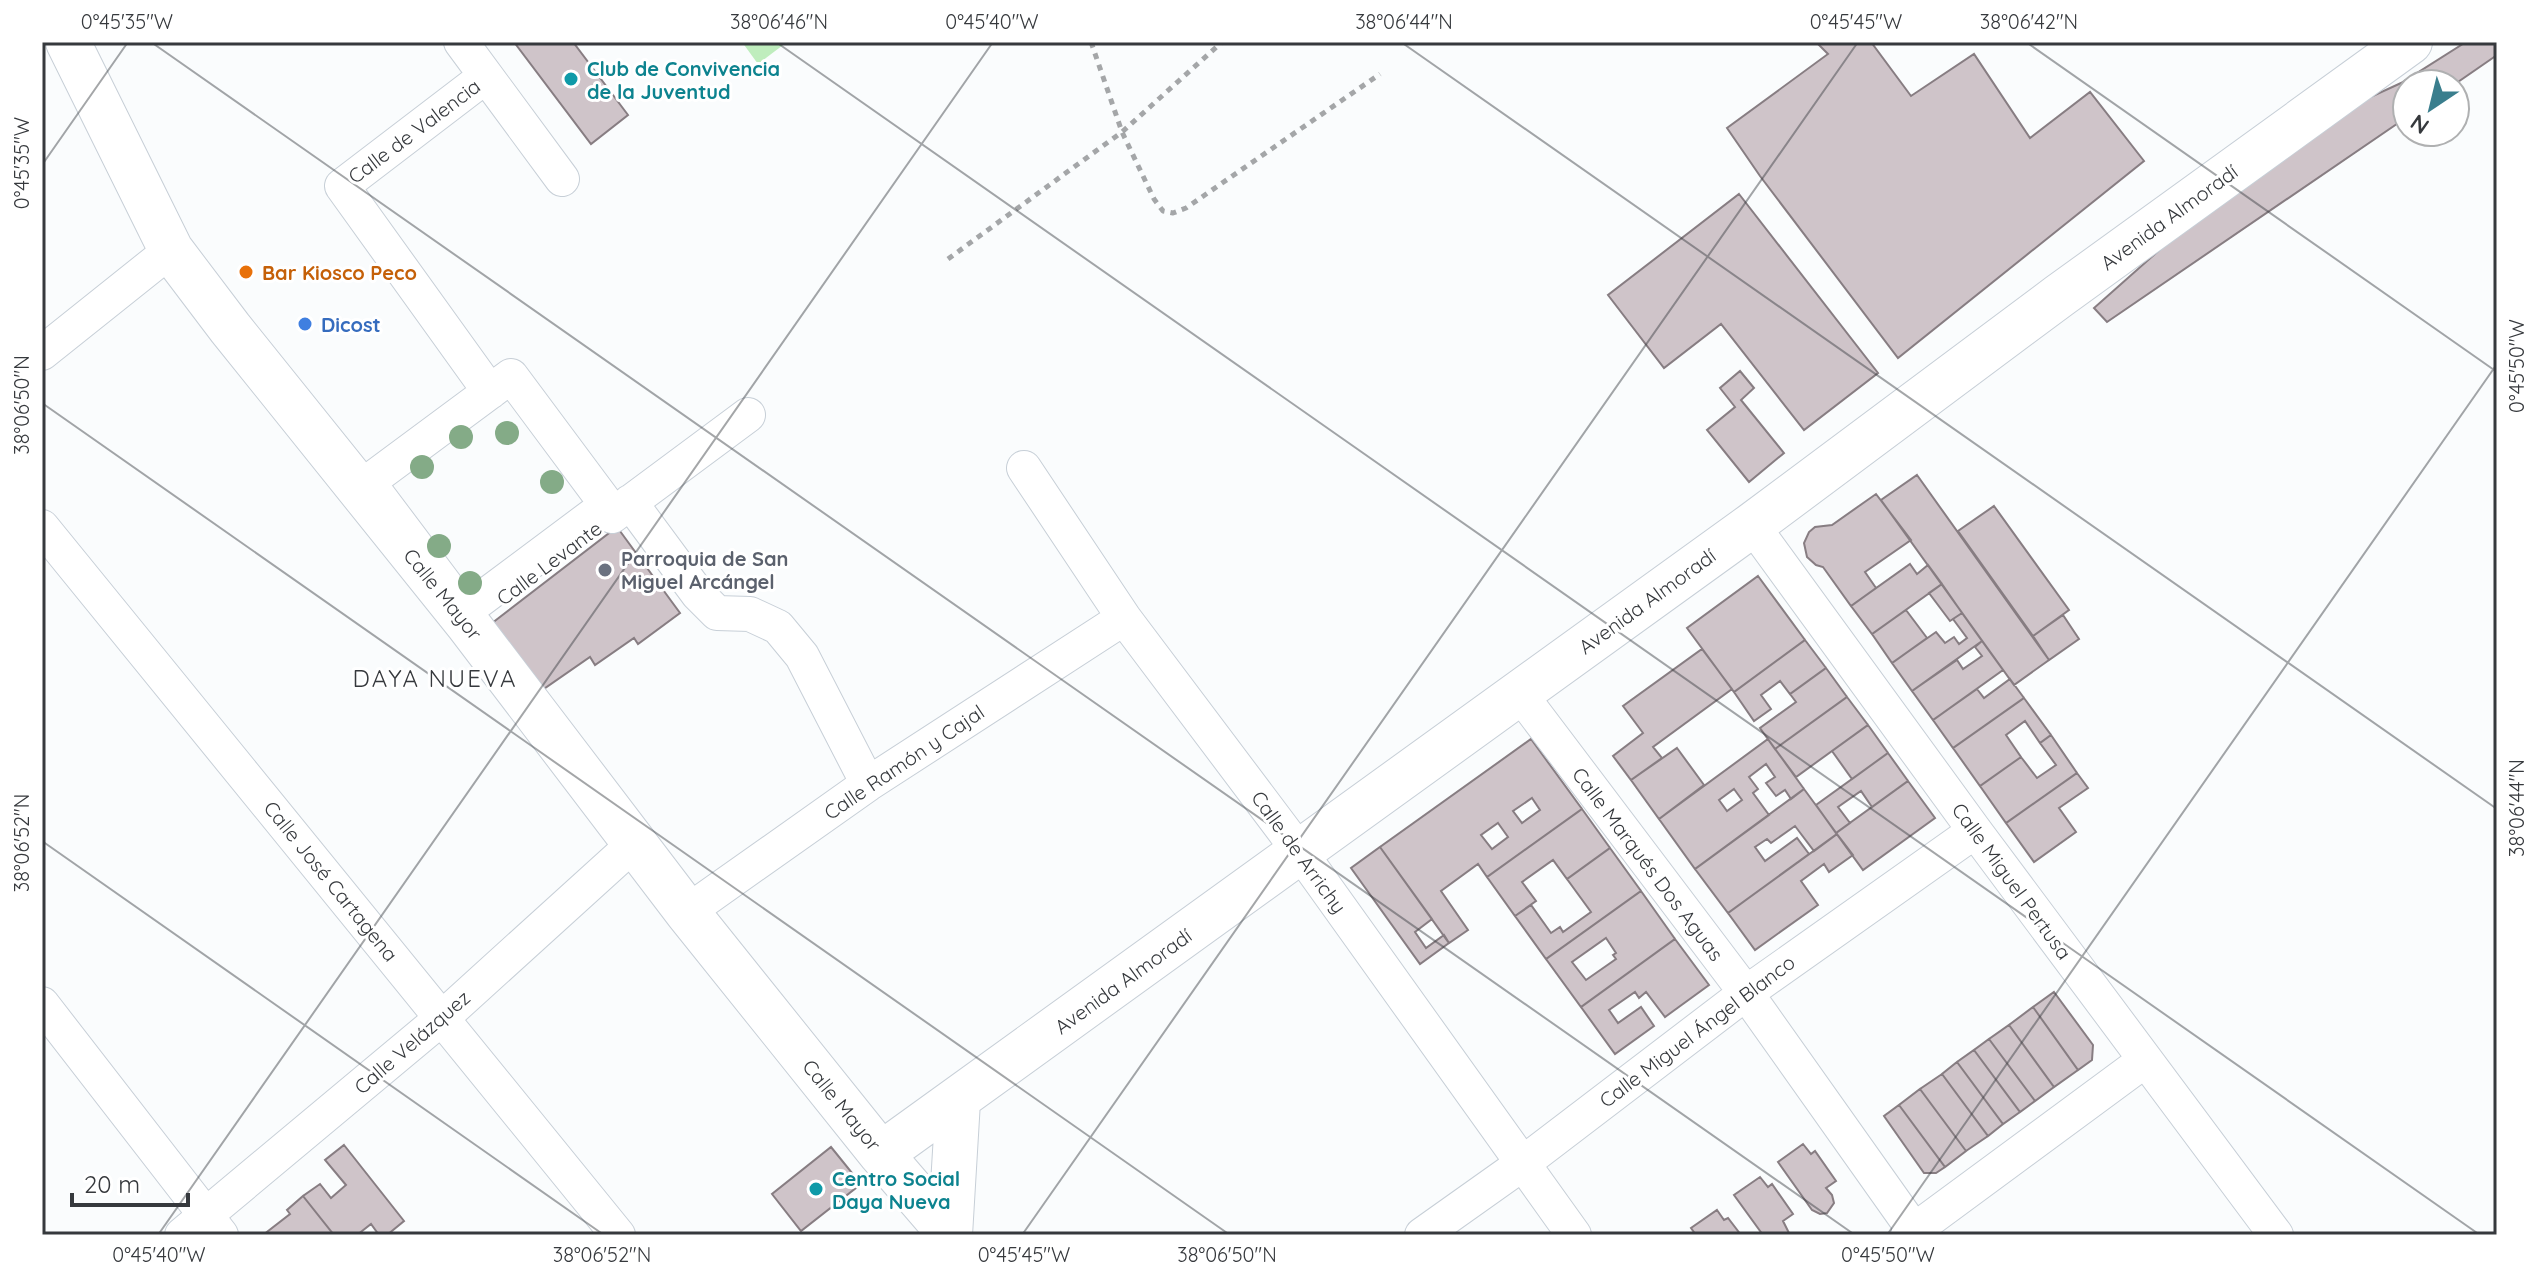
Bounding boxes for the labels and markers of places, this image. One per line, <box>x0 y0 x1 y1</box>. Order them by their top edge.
place label: Club de Convivencia de la Juventud <box>587 56 780 104</box>
marker: Club de Convivencia de la Juventud <box>562 70 580 88</box>
place label: Bar Kiosco Peco <box>262 260 417 285</box>
marker: Bar Kiosco Peco <box>237 263 255 281</box>
place label: Dicost <box>321 312 381 337</box>
marker: Dicost <box>296 315 314 333</box>
place label: Parroquia de San Miguel Arcángel <box>621 546 788 594</box>
marker: Parroquia de San Miguel Arcángel <box>596 561 614 579</box>
place label: Centro Social Daya Nueva <box>832 1166 960 1214</box>
marker: Centro Social Daya Nueva <box>807 1180 825 1198</box>

